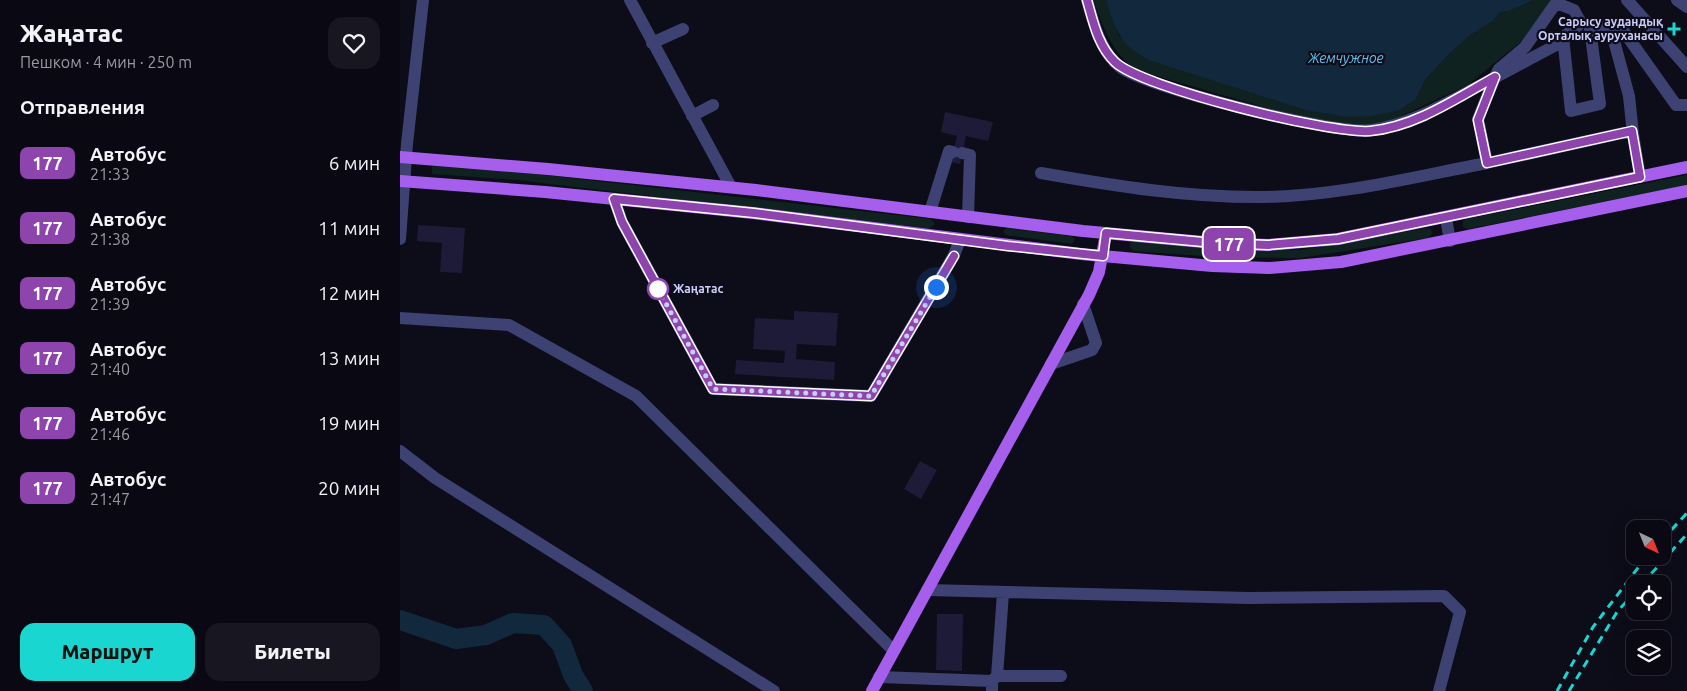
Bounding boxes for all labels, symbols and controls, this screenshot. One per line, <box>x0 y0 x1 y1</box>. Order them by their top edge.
place label: Сарысу аудандық Орталық ауруханасы <box>1538 15 1663 42</box>
button: heart <box>328 17 380 69</box>
text: Жаңатас <box>20 20 123 47</box>
marker: Сарысу аудандық Орталық ауруханасы <box>1667 22 1681 36</box>
water label: Жемчужное <box>1307 50 1384 66</box>
text: Пешком · 4 мин · 250 m <box>20 53 192 71</box>
text: Отправления <box>20 96 145 118</box>
text: Автобус <box>90 143 166 165</box>
text: 6 мин <box>329 152 380 174</box>
text: 177 <box>32 153 63 173</box>
text: 21:33 <box>90 165 130 183</box>
text: Автобус <box>90 208 166 230</box>
text: 11 мин <box>318 217 380 239</box>
text: 177 <box>32 218 63 238</box>
line badge: 177 <box>1200 228 1258 260</box>
text: 21:38 <box>90 230 130 248</box>
text: 177 <box>1214 234 1244 254</box>
text: Автобус <box>90 273 166 295</box>
your location <box>924 275 949 300</box>
marker: Жаңатас <box>647 278 669 300</box>
text: 12 мин <box>318 282 380 304</box>
place label: Жаңатас <box>673 282 723 295</box>
text: 177 <box>32 283 63 303</box>
text: 21:39 <box>90 295 130 313</box>
text: Автобус <box>90 338 166 360</box>
text: 13 мин <box>318 347 380 369</box>
text: 177 <box>32 348 63 368</box>
text: 21:40 <box>90 360 130 378</box>
text: Автобус <box>90 403 166 425</box>
text: 19 мин <box>318 412 380 434</box>
text: 177 <box>32 413 63 433</box>
text: 21:46 <box>90 425 130 443</box>
text: Автобус <box>90 468 166 490</box>
text: 20 мин <box>318 477 380 499</box>
text: 177 <box>32 478 63 498</box>
text: 21:47 <box>90 490 130 508</box>
north arrow <box>1626 520 1671 565</box>
map controls <box>1626 520 1671 675</box>
button: locate <box>1626 575 1671 620</box>
button: Маршрут <box>20 623 195 681</box>
button: Билеты <box>205 623 380 681</box>
button: layers <box>1626 630 1671 675</box>

